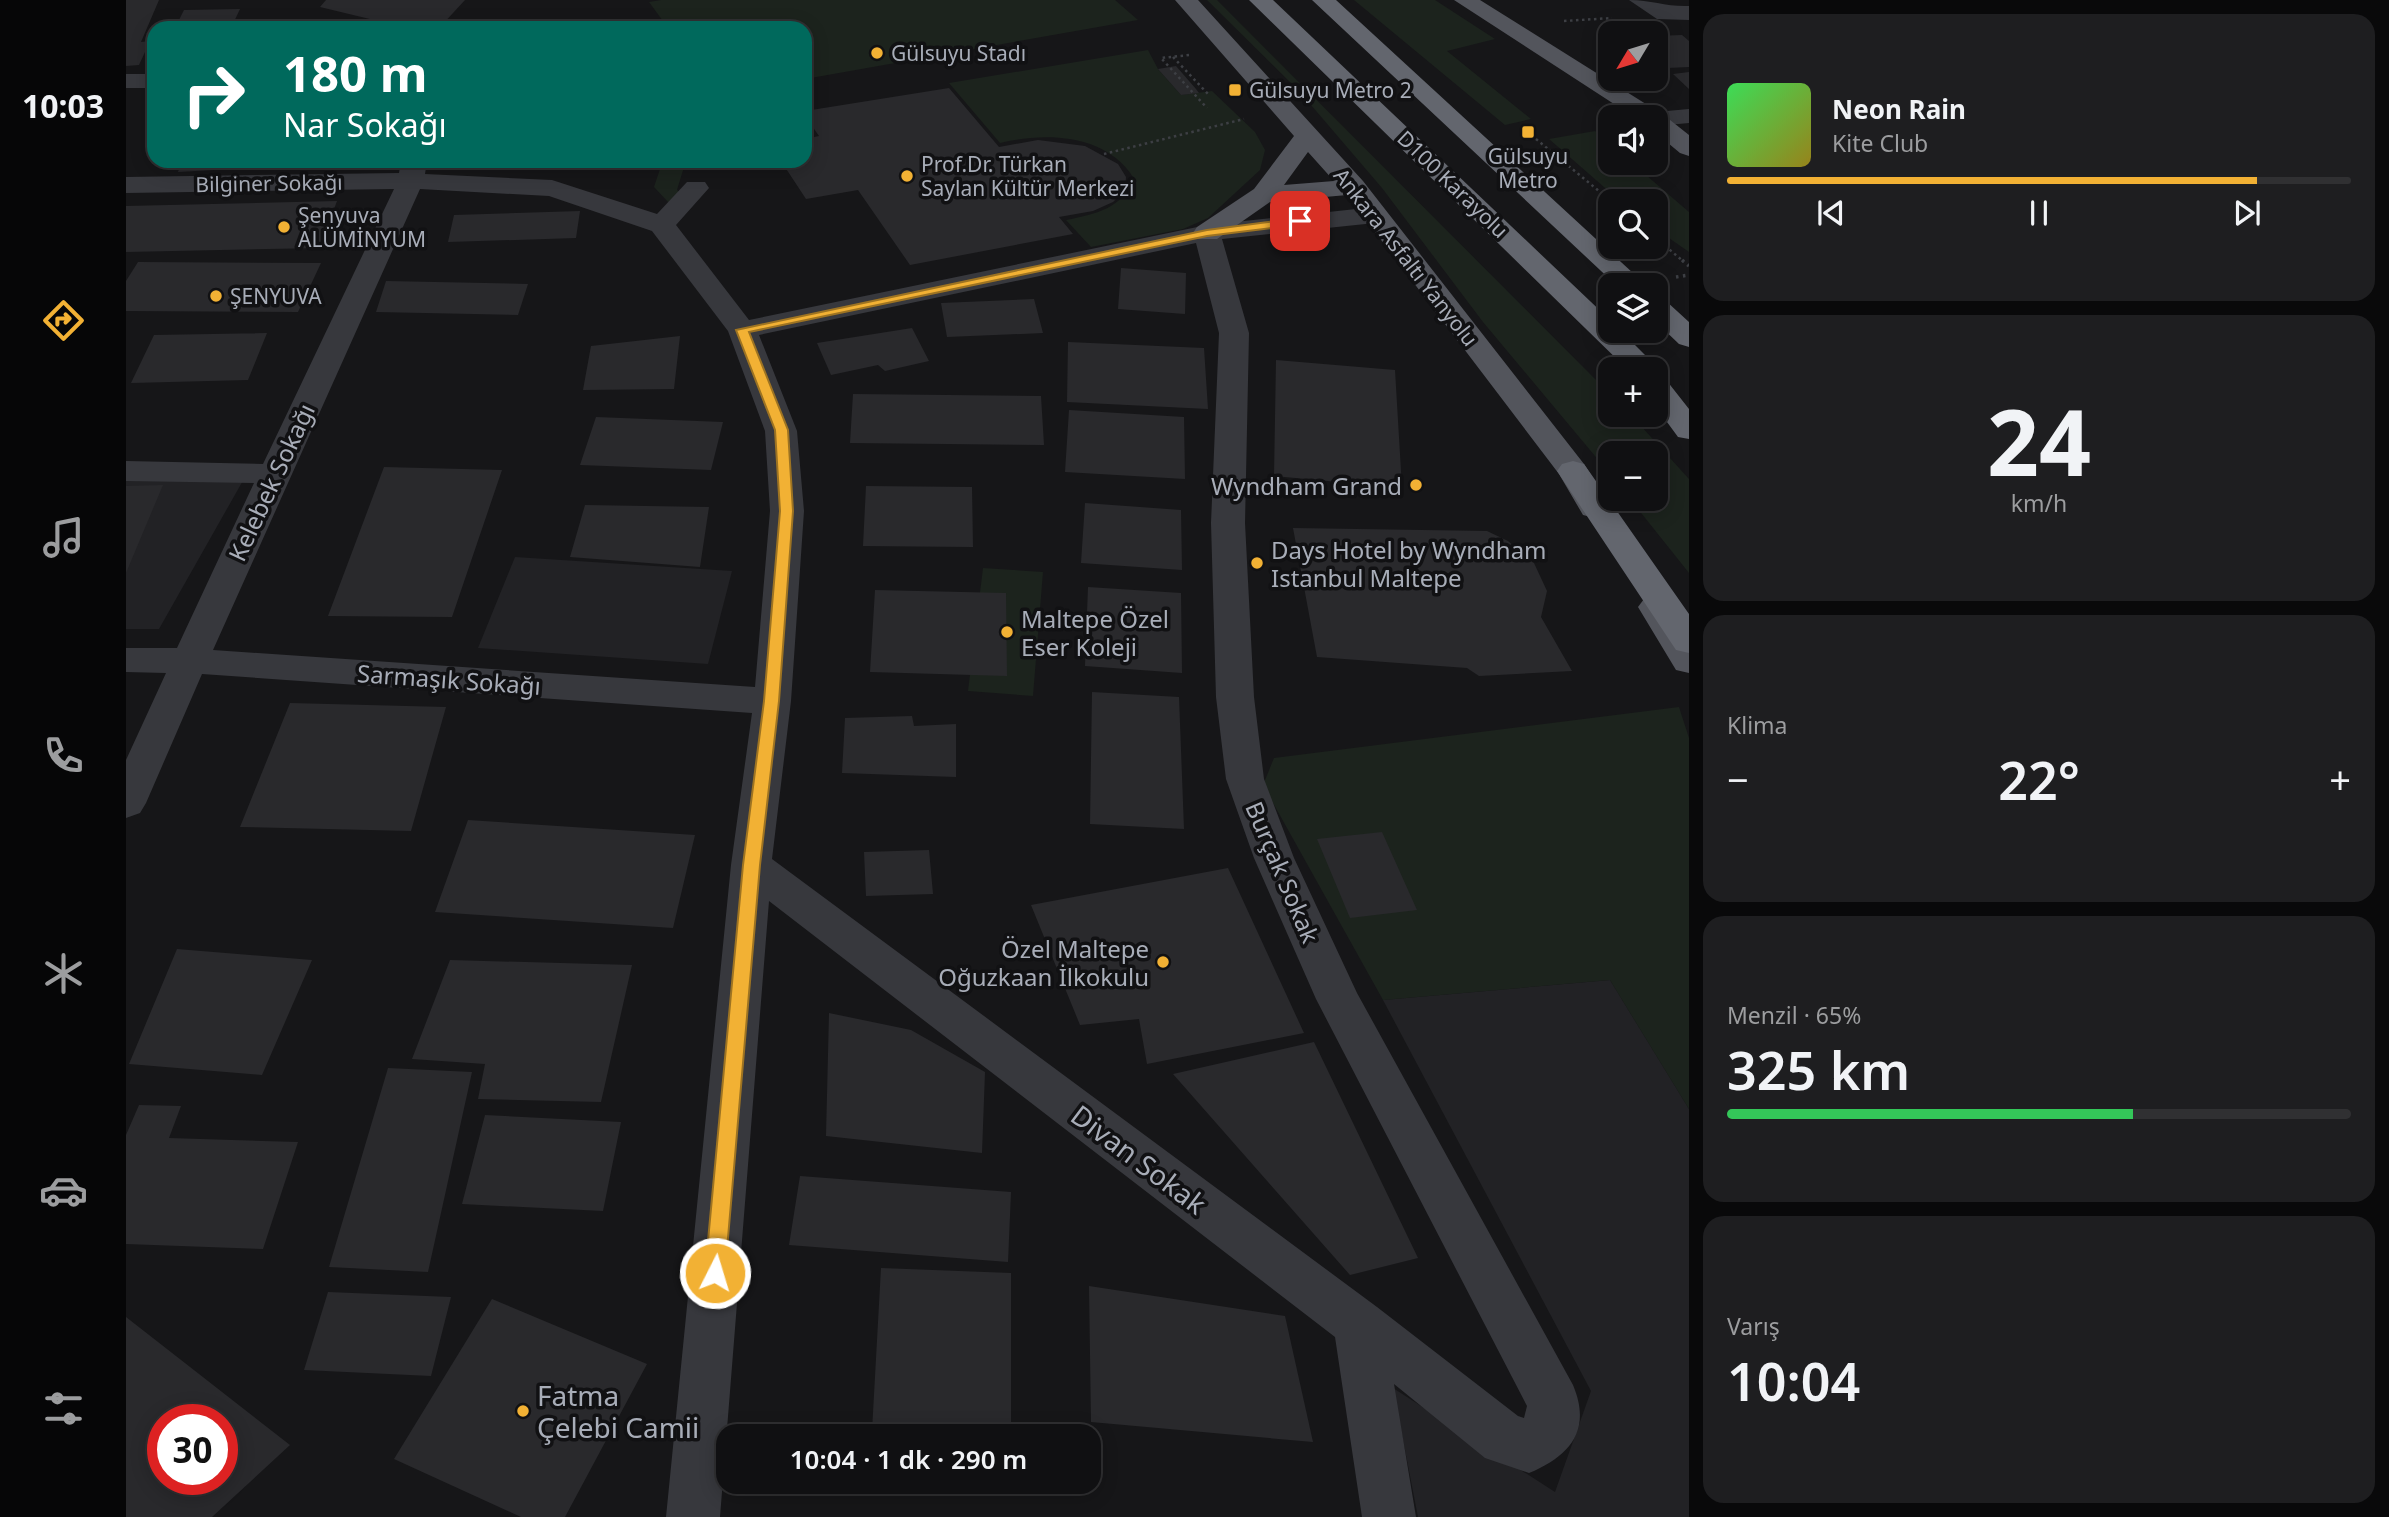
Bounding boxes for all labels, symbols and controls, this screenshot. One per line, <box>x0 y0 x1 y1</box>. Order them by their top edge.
north arrow <box>1598 21 1668 91</box>
map controls <box>1598 21 1668 511</box>
place label: Gülsuyu Stadı <box>891 39 1026 67</box>
text: 180 m <box>283 40 428 106</box>
marker: Gülsuyu Stadı <box>869 45 885 61</box>
icon: right <box>168 49 259 140</box>
place label: Gülsuyu Metro 2 <box>1249 76 1412 104</box>
marker: Gülsuyu Metro 2 <box>1227 82 1243 98</box>
text: 10:03 <box>22 84 104 127</box>
text: Neon Rain <box>1832 91 1966 127</box>
text: Nar Sokağı <box>283 103 447 146</box>
button: sound <box>1598 105 1668 175</box>
street label: D100 Karayolu <box>1392 124 1514 244</box>
marker: Gülsuyu Metro <box>1520 124 1536 140</box>
text: Kite Club <box>1832 127 1928 159</box>
place label: Gülsuyu Metro <box>1488 142 1568 194</box>
place label: Prof.Dr. Türkan Saylan Kültür Merkezi <box>921 150 1134 202</box>
street label: Ankara Asfaltı Yanyolu <box>1328 162 1484 352</box>
street label: Bilginer Sokağı <box>195 168 343 198</box>
marker: Prof.Dr. Türkan Saylan Kültür Merkezi <box>899 168 915 184</box>
button: search <box>1598 189 1668 259</box>
pin <box>1270 191 1330 251</box>
icon: previous <box>1812 194 1850 232</box>
icon: pause <box>2020 194 2058 232</box>
icon: next <box>2228 194 2266 232</box>
place label: Şenyuva ALÜMİNYUM <box>298 201 426 253</box>
icon: arrive <box>1281 202 1319 240</box>
marker: Şenyuva ALÜMİNYUM <box>276 219 292 235</box>
button: layers <box>1598 273 1668 343</box>
place label: ŞENYUVA <box>230 282 322 310</box>
marker: ŞENYUVA <box>208 288 224 304</box>
icon: directions <box>39 296 88 345</box>
button: + <box>1598 357 1668 427</box>
text: 24 <box>1987 379 2091 503</box>
street label: Kelebek Sokağı <box>220 398 322 566</box>
button: − <box>1598 441 1668 511</box>
place label: Wyndham Grand <box>1211 469 1402 502</box>
marker: Wyndham Grand <box>1408 477 1424 493</box>
text: km/h <box>2011 487 2067 519</box>
icon: music <box>39 513 88 562</box>
place label: Days Hotel by Wyndham Istanbul Maltepe <box>1271 533 1547 594</box>
marker: Days Hotel by Wyndham Istanbul Maltepe <box>1249 555 1265 571</box>
place label: Maltepe Özel Eser Koleji <box>1021 602 1169 663</box>
marker: Maltepe Özel Eser Koleji <box>999 624 1015 640</box>
street label: Sarmaşık Sokağı <box>356 656 542 702</box>
text: Klima <box>1727 709 1788 741</box>
icon: phone <box>39 731 88 780</box>
text: 22° <box>1998 744 2080 815</box>
text: − <box>1727 753 1749 805</box>
text: + <box>2329 753 2351 805</box>
street label: Burçak Sokak <box>1238 796 1328 948</box>
place label: Özel Maltepe Oğuzkaan İlkokulu <box>938 932 1149 993</box>
icon: climate <box>39 949 88 998</box>
marker: Özel Maltepe Oğuzkaan İlkokulu <box>1155 954 1171 970</box>
text: Menzil · 65% <box>1727 999 1861 1031</box>
text: 325 km <box>1727 1034 1910 1105</box>
street label: Divan Sokak <box>1064 1096 1214 1222</box>
icon: car <box>39 1166 88 1215</box>
position arrow <box>678 1236 752 1310</box>
text: Varış <box>1727 1310 1780 1342</box>
text: 10:04 <box>1727 1345 1860 1416</box>
place label: Fatma Çelebi Camii <box>537 1376 699 1446</box>
icon: filters <box>39 1384 88 1433</box>
marker: Fatma Çelebi Camii <box>515 1403 531 1419</box>
speed limit sign: 30 <box>147 1404 238 1495</box>
text: 10:04 · 1 dk · 290 m <box>790 1441 1027 1477</box>

